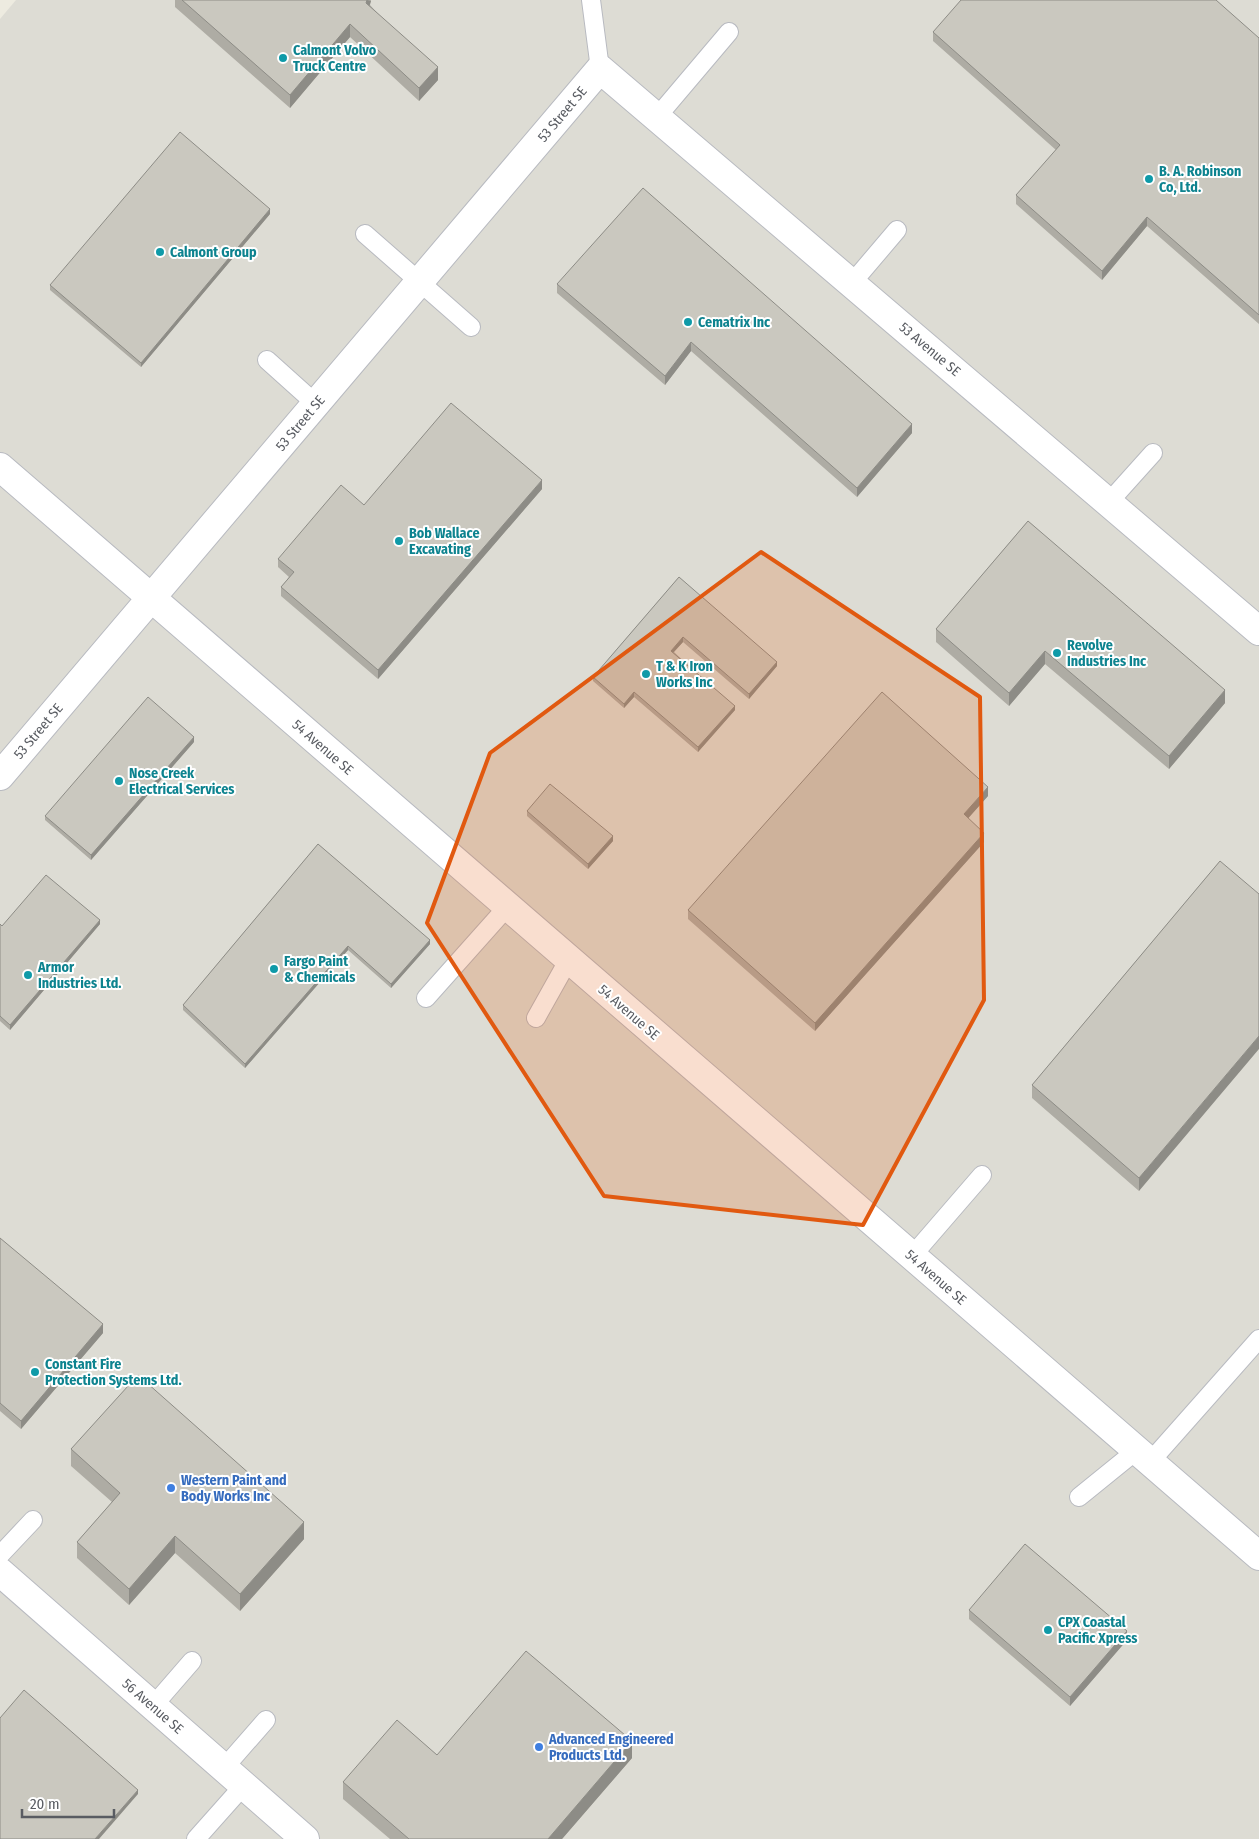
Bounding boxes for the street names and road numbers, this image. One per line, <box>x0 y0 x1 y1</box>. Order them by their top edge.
street label: 53 Street SE <box>534 83 591 146</box>
street label: 53 Avenue SE <box>896 319 964 380</box>
street label: 53 Street SE <box>272 392 329 455</box>
street label: 53 Street SE <box>10 700 67 763</box>
street label: 54 Avenue SE <box>289 716 357 779</box>
street label: 54 Avenue SE <box>595 981 663 1044</box>
street label: 54 Avenue SE <box>902 1246 970 1309</box>
street label: 56 Avenue SE <box>119 1675 187 1738</box>

